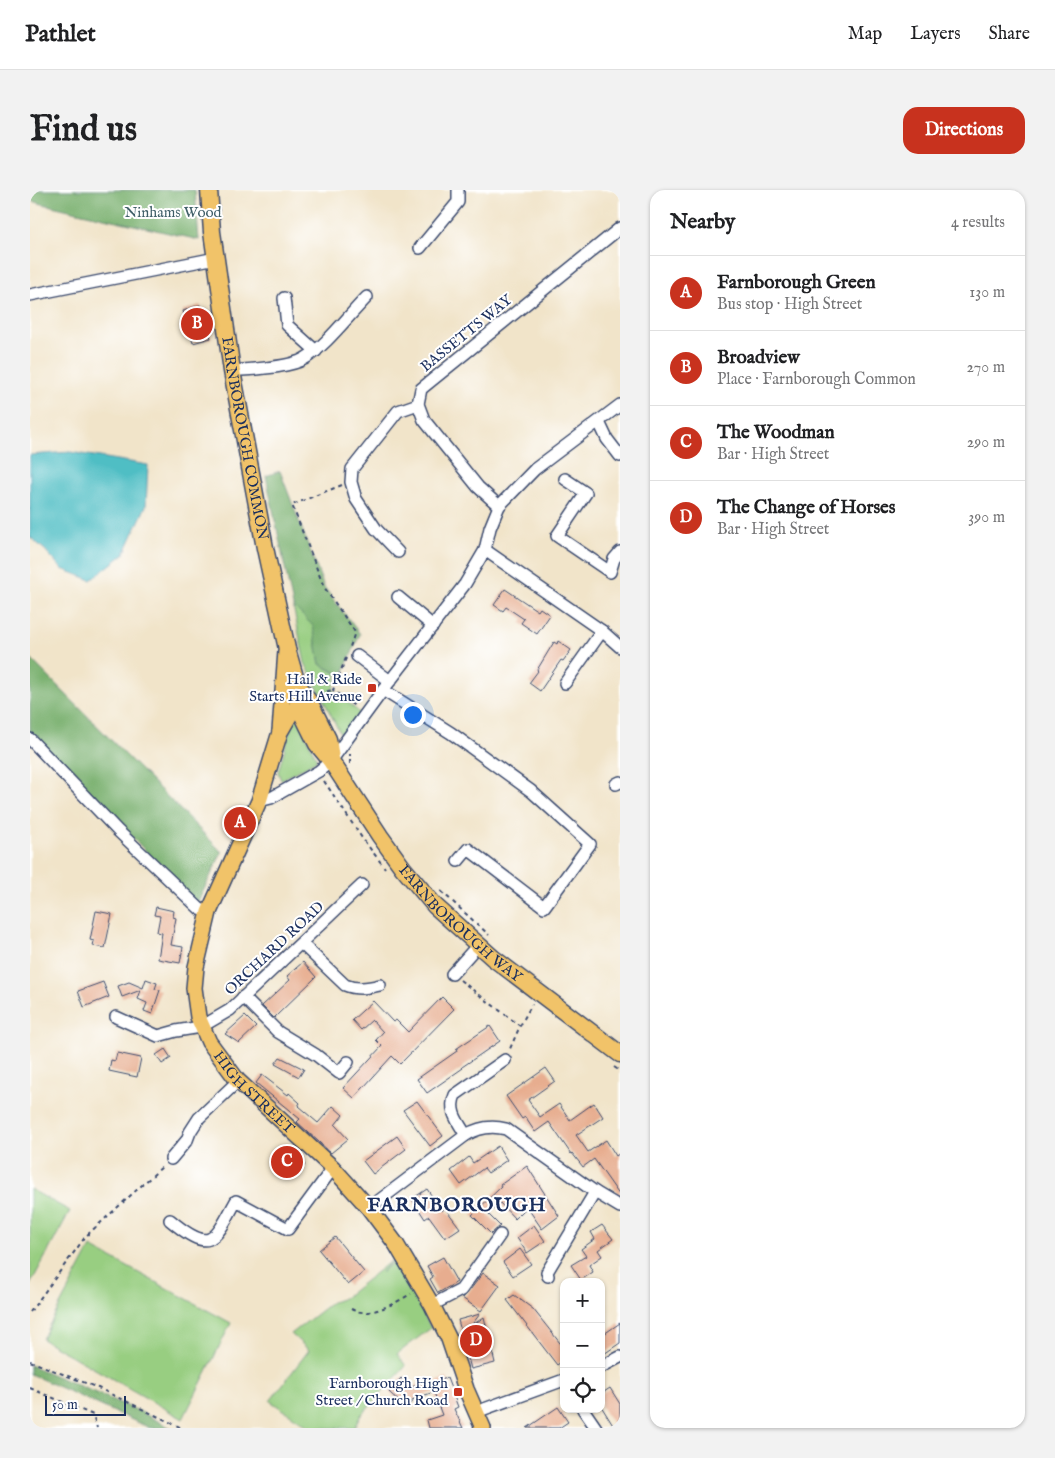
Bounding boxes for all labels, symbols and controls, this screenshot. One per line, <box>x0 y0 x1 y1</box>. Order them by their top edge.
text: Pathlet <box>25 19 96 50</box>
text: Map <box>848 23 882 46</box>
text: Layers <box>910 23 961 46</box>
text: Share <box>989 23 1030 46</box>
button: Directions <box>903 107 1025 154</box>
text: Find us <box>30 108 137 153</box>
park label: Ninhams Wood <box>124 203 223 222</box>
text: Nearby <box>670 209 735 236</box>
text: 4 results <box>951 213 1005 233</box>
text: Farnborough Green <box>717 271 876 295</box>
text: A <box>681 283 691 303</box>
text: 130 m <box>969 283 1005 303</box>
street label: BASSETTS WAY <box>417 290 517 376</box>
text: Bus stop · High Street <box>717 295 862 315</box>
pin: B <box>181 305 213 343</box>
street label: FARNBOROUGH COMMON <box>217 335 272 541</box>
text: Broadview <box>717 346 800 370</box>
text: B <box>681 358 691 378</box>
text: 270 m <box>966 358 1005 378</box>
text: Place · Farnborough Common <box>717 370 916 390</box>
text: The Woodman <box>717 421 835 445</box>
text: C <box>680 433 692 453</box>
text: 290 m <box>967 433 1005 453</box>
text: Bar · High Street <box>717 445 829 465</box>
text: The Change of Horses <box>717 496 896 520</box>
text: D <box>680 508 692 528</box>
text: 390 m <box>968 508 1005 528</box>
text: Bar · High Street <box>717 520 829 540</box>
place label: Hail & Ride Starts Hill Avenue <box>249 670 362 706</box>
marker: Hail & Ride Starts Hill Avenue <box>366 682 378 694</box>
your location <box>400 702 426 728</box>
pin: A <box>224 804 256 842</box>
street label: FARNBOROUGH WAY <box>394 861 526 987</box>
street label: ORCHARD ROAD <box>221 897 328 999</box>
street label: HIGH STREET <box>209 1047 298 1138</box>
pin: C <box>271 1143 303 1181</box>
district label: FARNBOROUGH <box>367 1193 547 1218</box>
map controls <box>560 1278 605 1413</box>
button: + <box>560 1278 605 1323</box>
pin: D <box>460 1322 492 1360</box>
button: − <box>560 1323 605 1368</box>
button: locate <box>560 1368 605 1413</box>
place label: Farnborough High Street / Church Road <box>316 1374 449 1410</box>
marker: Farnborough High Street / Church Road <box>452 1386 464 1398</box>
scale bar <box>45 1393 126 1416</box>
text: 50 m <box>52 1396 78 1414</box>

